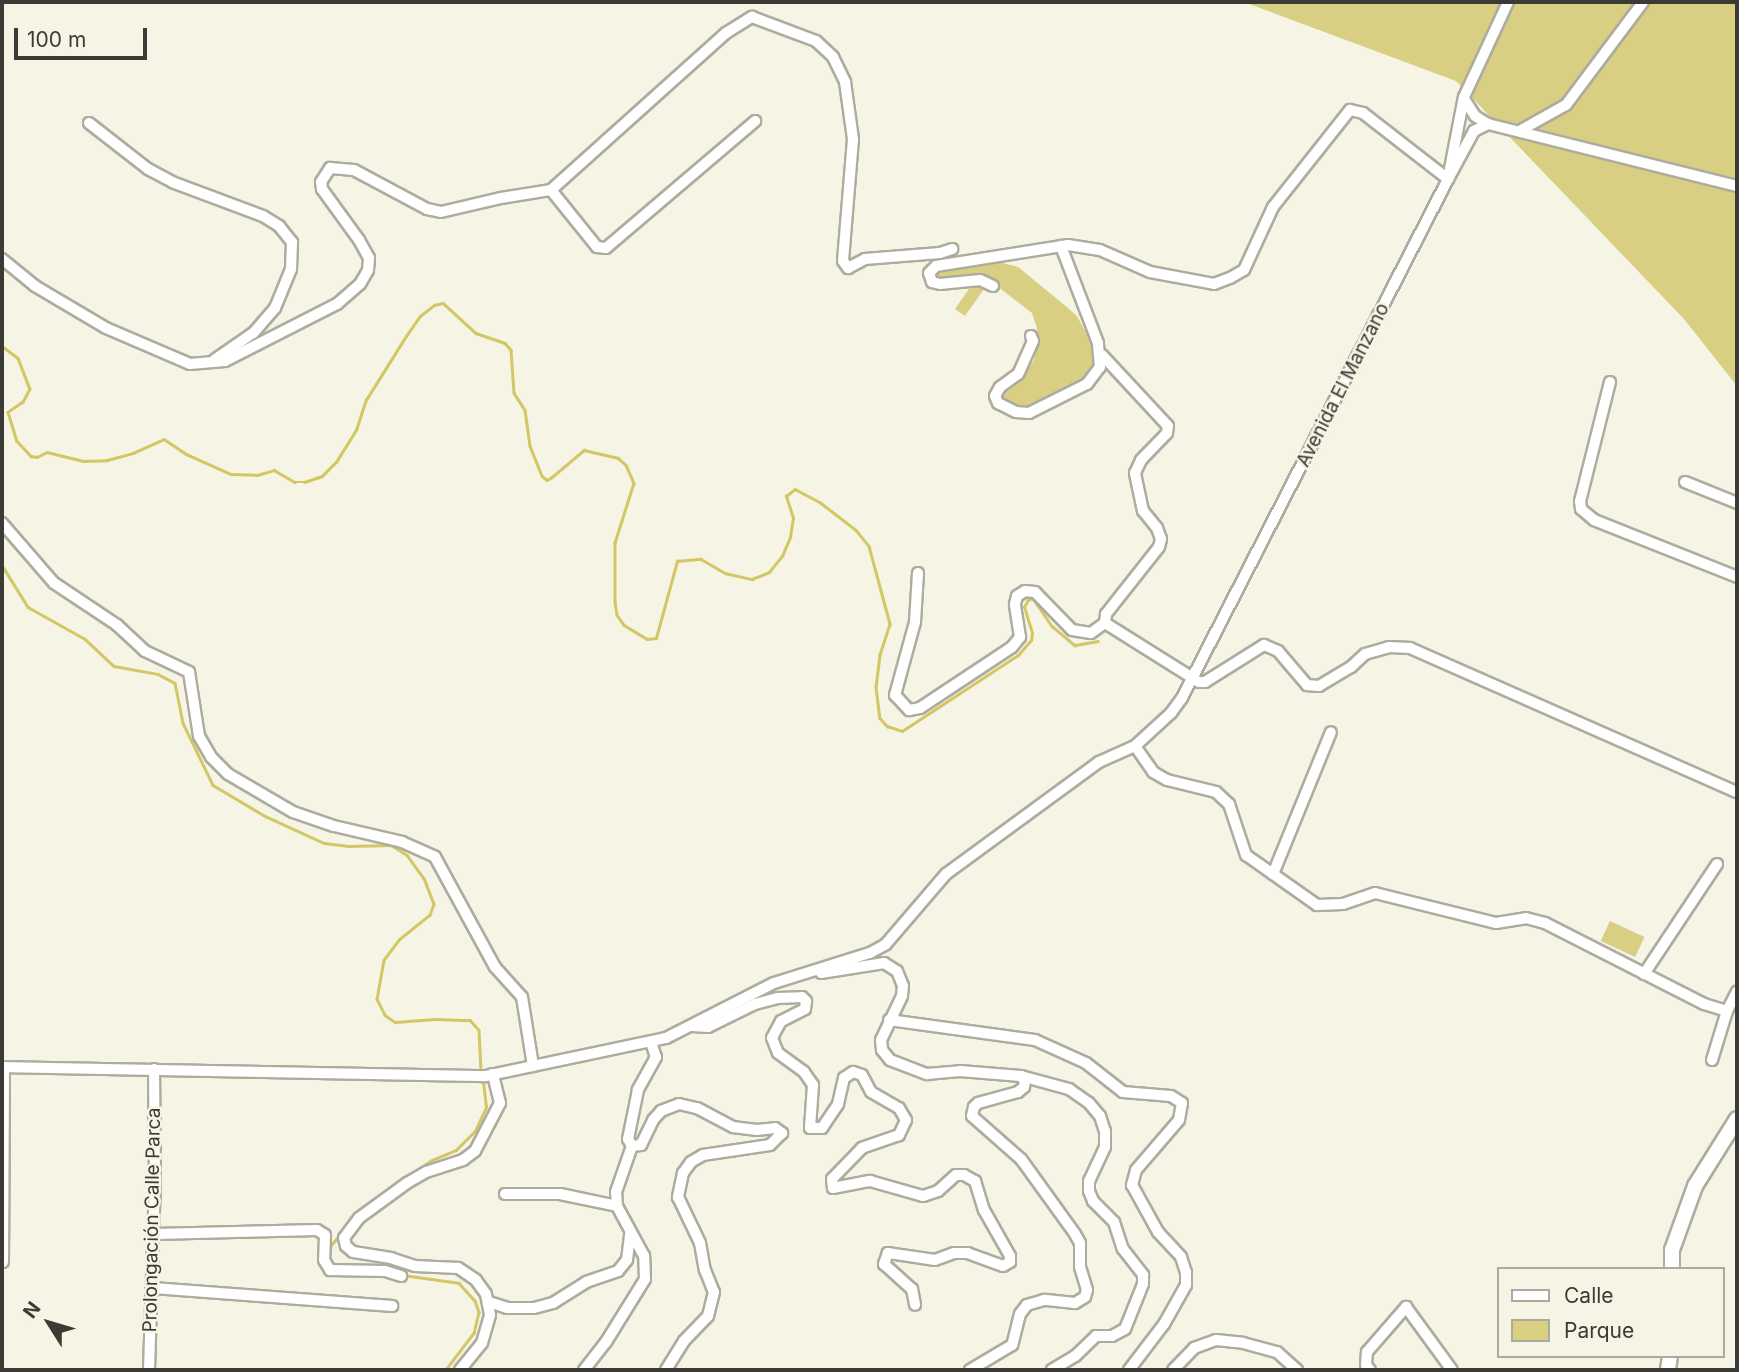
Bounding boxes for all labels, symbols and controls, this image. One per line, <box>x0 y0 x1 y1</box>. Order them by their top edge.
scale bar <box>18 14 150 58</box>
text: 100 m <box>27 27 86 52</box>
street label: Avenida El Manzano <box>1292 299 1394 471</box>
street label: Prolongación Calle Parca <box>139 1107 165 1333</box>
legend <box>1498 1267 1725 1358</box>
text: Calle <box>1564 1283 1614 1308</box>
north arrow <box>14 1288 84 1358</box>
text: N <box>18 1297 45 1323</box>
text: Parque <box>1564 1318 1634 1343</box>

